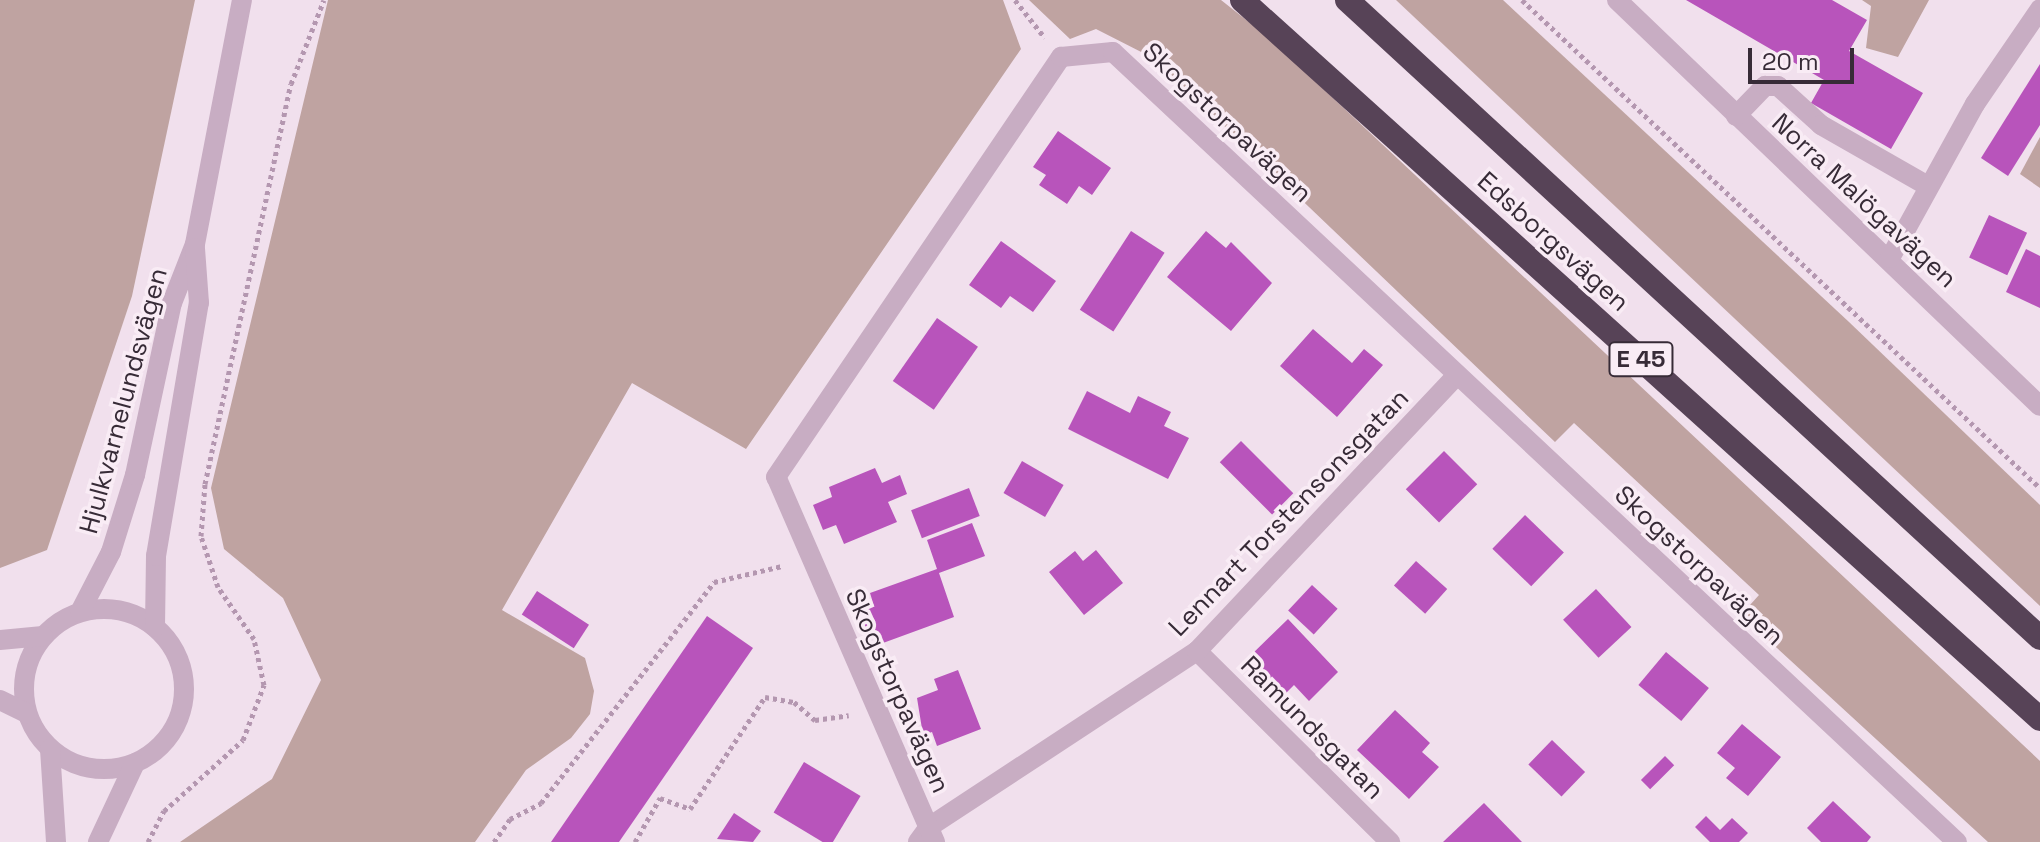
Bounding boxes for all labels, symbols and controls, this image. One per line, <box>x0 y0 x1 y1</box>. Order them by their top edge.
scale bar <box>1752 32 1858 82</box>
street label: Skogstorpavägen <box>1136 37 1318 209</box>
text: 20 m <box>1762 46 1819 77</box>
street label: Norra Malögavägen <box>1765 107 1963 295</box>
street label: Edsborgsvägen <box>1471 166 1635 318</box>
street label: Hjulkvarnelundsvägen <box>73 265 175 537</box>
road number: E 45 <box>1607 339 1675 379</box>
street label: Lennart Torstensonsgatan <box>1162 383 1416 643</box>
street label: Skogstorpavägen <box>1608 480 1790 652</box>
street label: Skogstorpavägen <box>838 584 956 798</box>
street label: Ramundsgatan <box>1234 650 1390 806</box>

